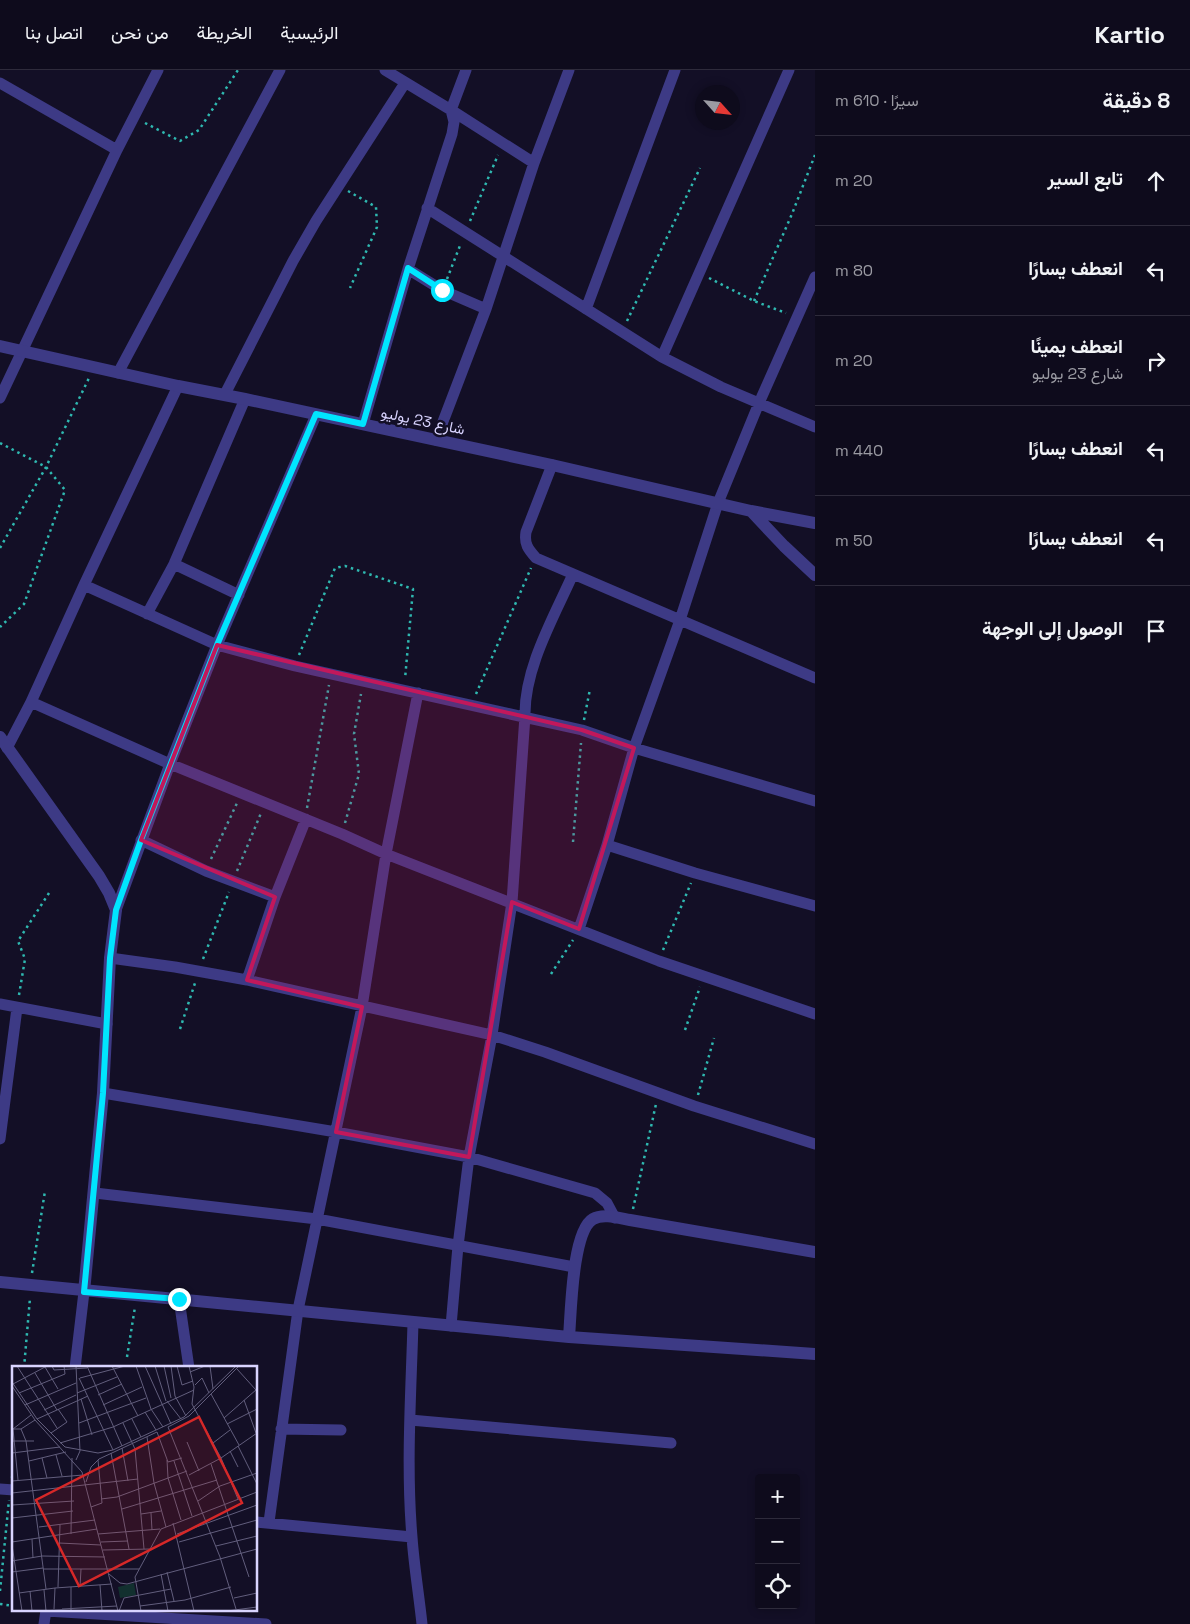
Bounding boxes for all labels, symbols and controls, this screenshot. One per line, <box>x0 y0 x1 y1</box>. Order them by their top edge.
text: Kartio <box>1095 19 1165 50</box>
text: اتصل بنا <box>25 21 83 44</box>
text: من نحن <box>111 21 169 44</box>
text: الخريطة <box>197 21 252 44</box>
text: الرئيسية <box>280 21 338 44</box>
north arrow <box>695 85 740 130</box>
text: 8 دقيقة <box>1103 87 1170 114</box>
text: سيرًا · 610 m <box>835 90 919 111</box>
text: تابع السير <box>1047 166 1123 191</box>
icon: ahead <box>1142 167 1170 195</box>
text: 20 m <box>835 170 873 191</box>
text: انعطف يسارًا <box>1028 256 1123 281</box>
icon: left <box>1142 257 1170 285</box>
text: 80 m <box>835 260 873 281</box>
route start <box>431 279 454 302</box>
text: انعطف يمينًا <box>1031 334 1123 359</box>
icon: right <box>1142 347 1170 375</box>
text: 20 m <box>835 350 873 371</box>
text: شارع 23 يوليو <box>1032 363 1123 384</box>
street label: شارع 23 يوليو <box>379 402 467 441</box>
text: انعطف يسارًا <box>1028 436 1123 461</box>
icon: left <box>1142 437 1170 465</box>
text: 440 m <box>835 440 883 461</box>
text: انعطف يسارًا <box>1028 526 1123 551</box>
icon: left <box>1142 527 1170 555</box>
text: 50 m <box>835 530 873 551</box>
text: الوصول إلى الوجهة <box>982 616 1123 641</box>
icon: arrive <box>1142 617 1170 645</box>
route end <box>168 1288 191 1311</box>
inset map <box>12 1366 258 1612</box>
map controls <box>755 1474 800 1609</box>
button: + <box>755 1474 800 1519</box>
button: − <box>755 1519 800 1564</box>
button: locate <box>755 1564 800 1609</box>

